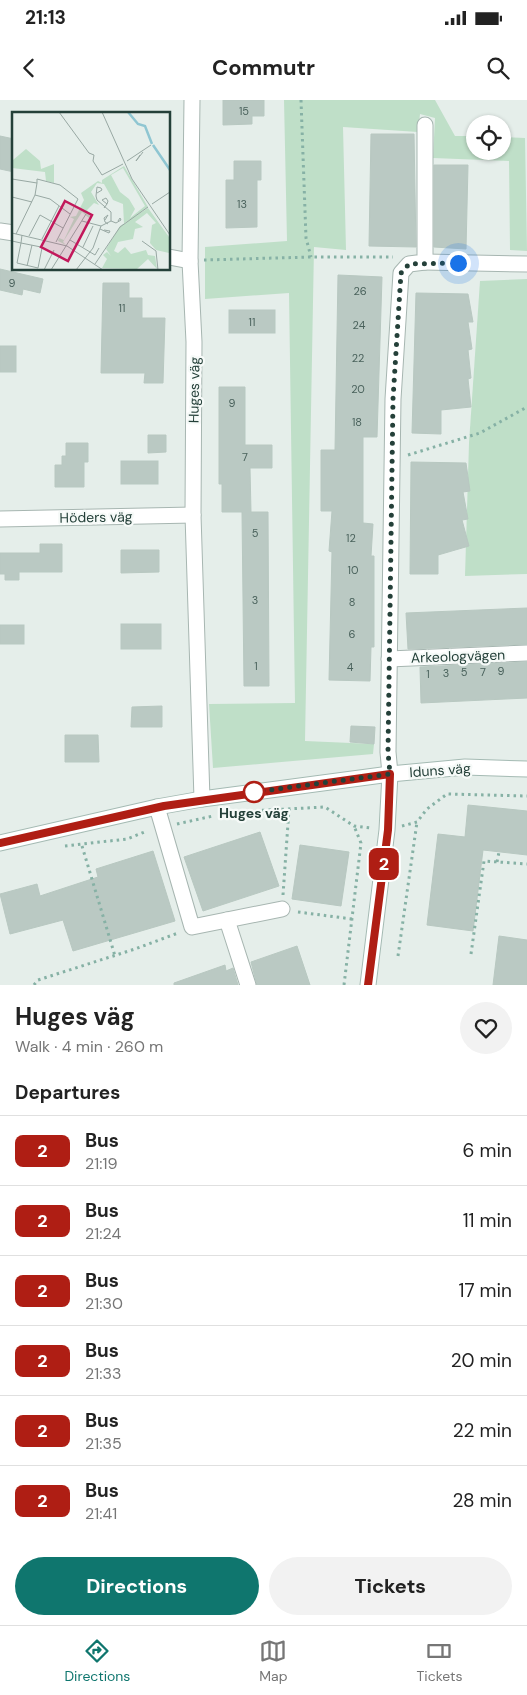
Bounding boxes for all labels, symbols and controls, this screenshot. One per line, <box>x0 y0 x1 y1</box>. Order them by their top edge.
text: 21:13 <box>25 5 66 30</box>
text: Commutr <box>212 53 315 82</box>
icon: back <box>15 54 43 82</box>
icon: search <box>484 54 512 82</box>
house number: 15 <box>239 104 249 118</box>
inset map <box>12 112 170 270</box>
map controls <box>466 115 511 160</box>
button: locate <box>466 115 511 160</box>
house number: 13 <box>237 197 247 211</box>
your location <box>446 251 471 276</box>
house number: 9 <box>9 276 16 290</box>
house number: 26 <box>353 284 367 298</box>
house number: 11 <box>119 301 125 315</box>
house number: 11 <box>249 315 255 329</box>
house number: 24 <box>353 318 366 332</box>
house number: 22 <box>352 351 364 365</box>
street label: Huges väg <box>184 357 204 423</box>
house number: 20 <box>351 382 365 396</box>
house number: 9 <box>229 396 236 410</box>
house number: 18 <box>352 415 362 429</box>
house number: 7 <box>242 450 248 464</box>
street label: Höders väg <box>59 507 133 527</box>
house number: 5 <box>252 526 259 540</box>
house number: 12 <box>346 531 356 545</box>
house number: 10 <box>348 563 358 577</box>
house number: 3 <box>252 593 258 607</box>
house number: 8 <box>349 595 355 609</box>
house number: 6 <box>349 627 356 641</box>
street label: Arkeologvägen <box>410 645 506 667</box>
house number: 1 <box>254 659 258 673</box>
house number: 4 <box>347 660 354 674</box>
house number: 9 <box>498 664 505 678</box>
house number: 5 <box>461 665 468 679</box>
house number: 7 <box>480 665 486 679</box>
house number: 3 <box>443 666 449 680</box>
house number: 1 <box>426 667 430 681</box>
street label: Iduns väg <box>409 759 471 781</box>
marker: Huges väg <box>243 781 265 803</box>
place label: Huges väg <box>219 804 289 822</box>
line badge: 2 <box>368 848 400 880</box>
text: 2 <box>379 852 389 876</box>
text: Huges väg <box>15 1001 135 1032</box>
button: heart <box>460 1002 512 1054</box>
text: Walk · 4 min · 260 m <box>15 1036 163 1057</box>
text: Departures <box>15 1080 120 1105</box>
text: Bus <box>85 1128 119 1153</box>
text: 6 min <box>463 1138 512 1163</box>
text: 2 <box>37 1139 48 1163</box>
text: 21:19 <box>85 1153 117 1174</box>
text: Bus <box>85 1198 119 1223</box>
text: 11 min <box>463 1208 512 1233</box>
text: 2 <box>37 1209 48 1233</box>
text: 21:24 <box>85 1223 121 1244</box>
text: Bus <box>85 1268 119 1293</box>
text: 17 min <box>458 1278 512 1303</box>
text: 2 <box>37 1279 48 1303</box>
text: 21:30 <box>85 1293 123 1314</box>
text: Bus <box>85 1338 119 1363</box>
text: 20 min <box>451 1348 512 1373</box>
text: 2 <box>37 1349 48 1373</box>
text: 21:33 <box>85 1363 121 1384</box>
text: Bus <box>85 1408 119 1433</box>
text: 22 min <box>453 1418 512 1443</box>
text: 2 <box>37 1419 48 1443</box>
text: 21:35 <box>85 1433 122 1454</box>
text: Bus <box>85 1478 119 1503</box>
text: 28 min <box>452 1488 512 1513</box>
text: 2 <box>37 1489 48 1513</box>
text: 21:41 <box>85 1503 117 1524</box>
button: Directions <box>15 1557 259 1615</box>
button: Tickets <box>269 1557 512 1615</box>
tab: Directions <box>64 1637 130 1685</box>
tab: Map <box>259 1637 288 1685</box>
tab: Tickets <box>416 1637 462 1685</box>

